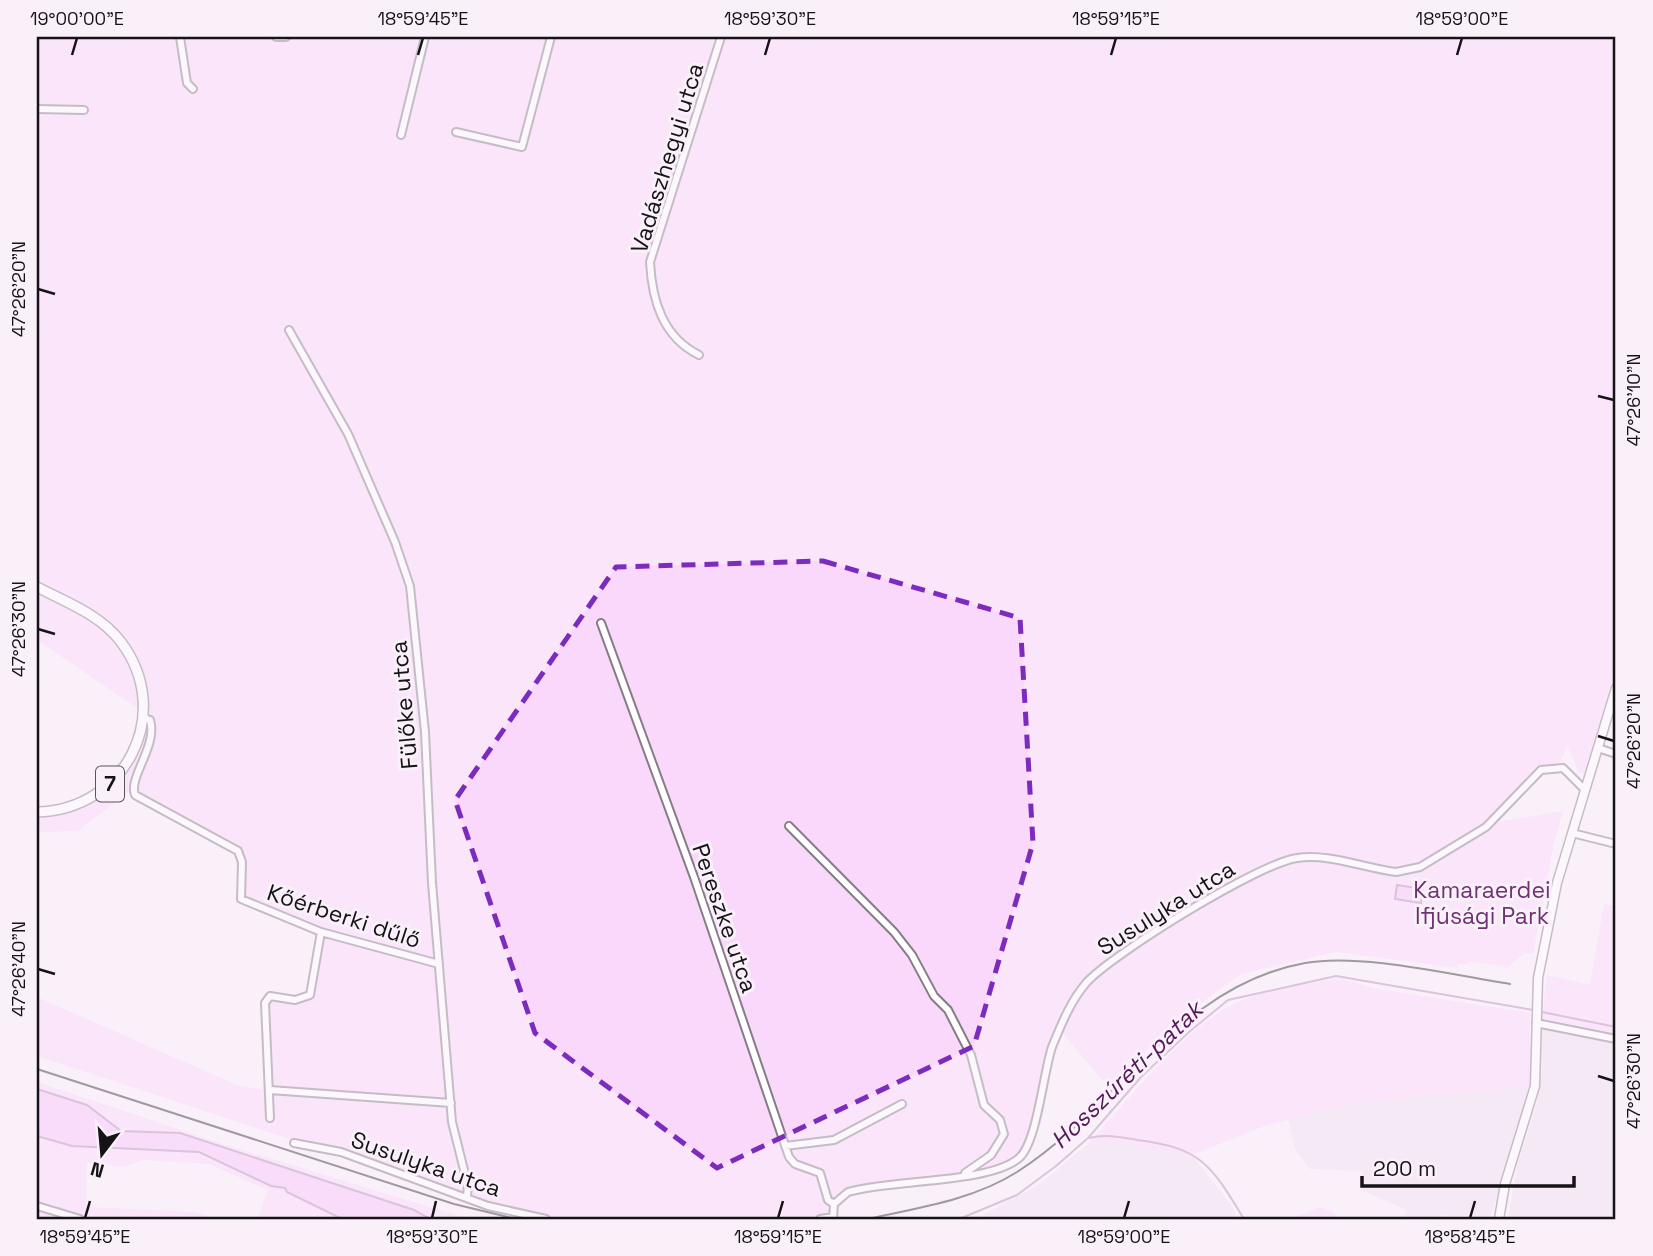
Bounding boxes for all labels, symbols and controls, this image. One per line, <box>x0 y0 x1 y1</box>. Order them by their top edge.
text: 19°00'00"E <box>30 7 124 30</box>
text: 18°59'45"E <box>378 7 468 30</box>
text: 18°59'30"E <box>724 7 816 30</box>
text: 18°59'15"E <box>1072 7 1160 30</box>
text: 18°59'00"E <box>1416 7 1508 30</box>
street label: Vadászhegyi utca <box>624 59 710 257</box>
text: 47°26'20"N <box>7 241 30 337</box>
text: 47°26'10"N <box>1622 354 1645 446</box>
text: 47°26'30"N <box>7 581 30 677</box>
street label: Fülőke utca <box>383 640 425 770</box>
text: 47°26'20"N <box>1622 693 1645 789</box>
road number: 7 <box>96 766 124 802</box>
street label: Pereszke utca <box>685 840 765 996</box>
street label: Susulyka utca <box>1092 854 1240 962</box>
park label: Kamaraerdei Ifjúsági Park <box>1413 875 1551 931</box>
street label: Kőérberki dűlő <box>263 877 425 955</box>
text: 47°26'40"N <box>7 921 30 1017</box>
water label: Hosszúréti-patak <box>1044 992 1211 1155</box>
text: 47°26'30"N <box>1622 1033 1645 1129</box>
north arrow <box>66 1120 136 1190</box>
street label: Susulyka utca <box>347 1124 505 1204</box>
scale bar <box>1362 1144 1574 1188</box>
text: 200 m <box>1373 1155 1436 1182</box>
text: N <box>88 1156 107 1184</box>
text: 18°59'45"E <box>40 1225 130 1248</box>
text: 18°59'30"E <box>386 1225 478 1248</box>
text: 18°59'15"E <box>734 1225 822 1248</box>
text: 18°59'00"E <box>1078 1225 1170 1248</box>
text: 18°58'45"E <box>1424 1225 1516 1248</box>

